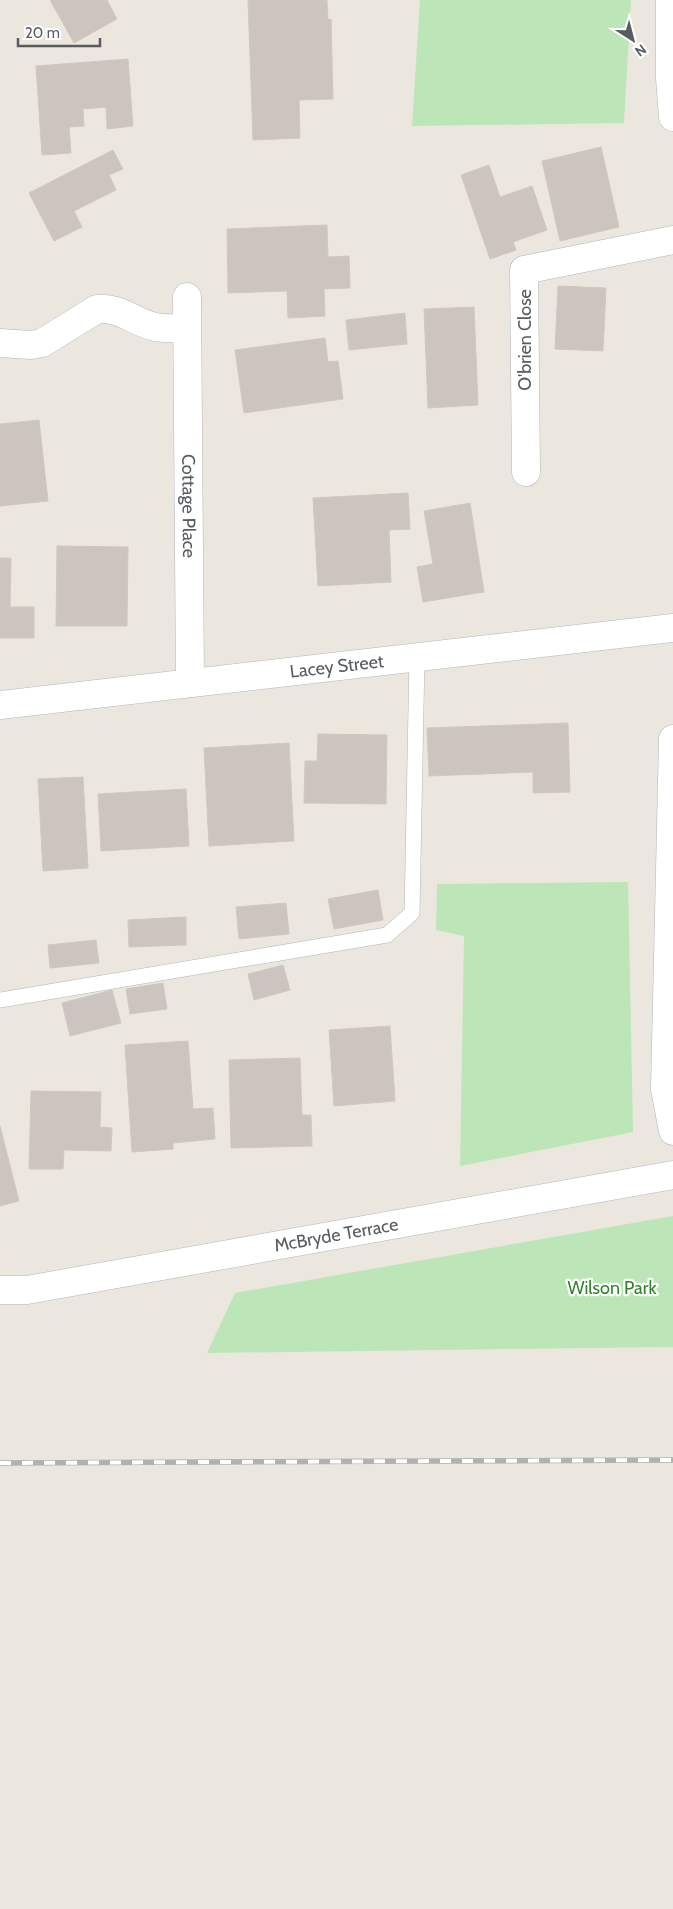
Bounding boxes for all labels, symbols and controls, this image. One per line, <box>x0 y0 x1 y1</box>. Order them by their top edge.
scale bar <box>18 15 100 47</box>
north arrow <box>608 15 658 65</box>
text: 20 m <box>25 24 60 42</box>
text: N <box>631 40 650 61</box>
street label: O'brien Close <box>514 289 536 391</box>
street label: Cottage Place <box>177 454 200 558</box>
street label: Lacey Street <box>289 650 385 683</box>
street label: McBryde Terrace <box>272 1213 400 1257</box>
park label: Wilson Park <box>568 1277 657 1299</box>

